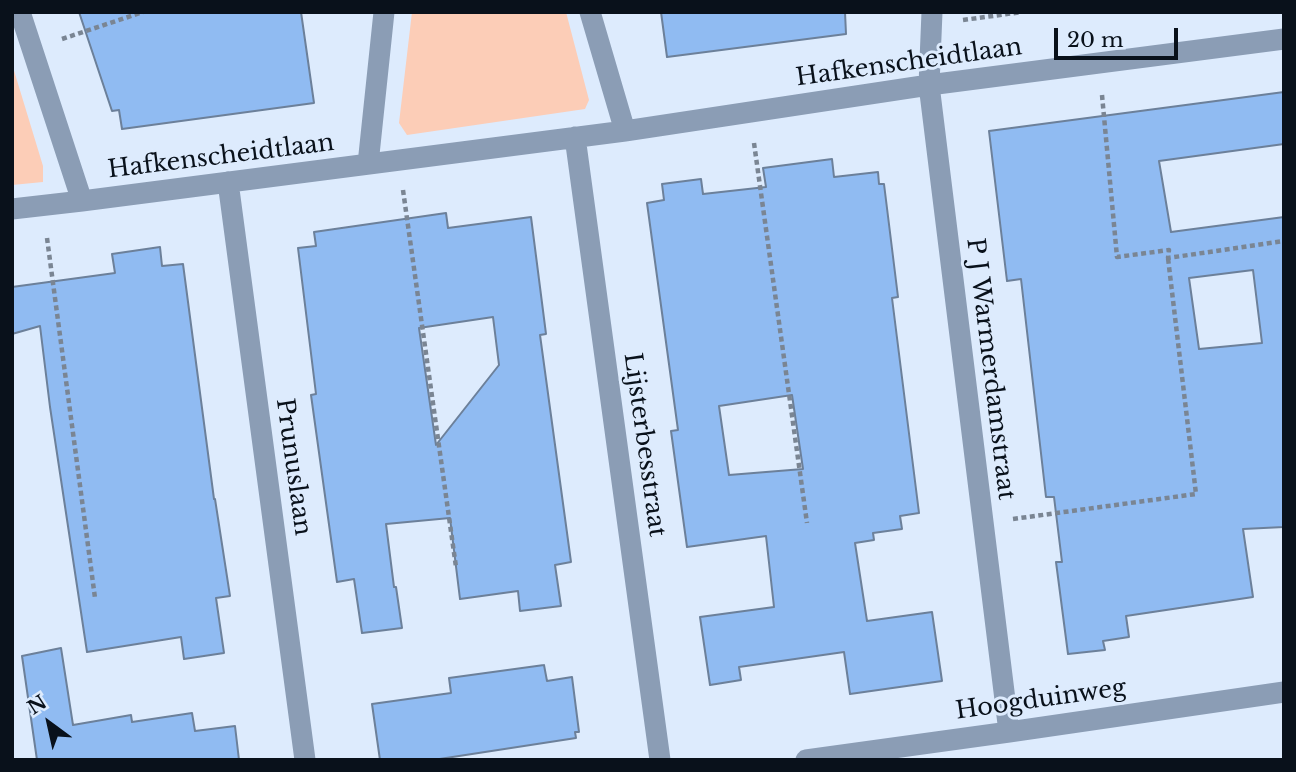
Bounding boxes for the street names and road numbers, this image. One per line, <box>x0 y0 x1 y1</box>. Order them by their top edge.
street label: Hafkenscheidtlaan <box>794 33 1024 93</box>
street label: Hafkenscheidtlaan <box>106 129 336 185</box>
street label: P J Warmerdamstraat <box>960 236 1020 502</box>
street label: Lijsterbesstraat <box>617 351 671 539</box>
street label: Prunuslaan <box>269 396 317 538</box>
street label: Hoogduinweg <box>954 674 1128 726</box>

